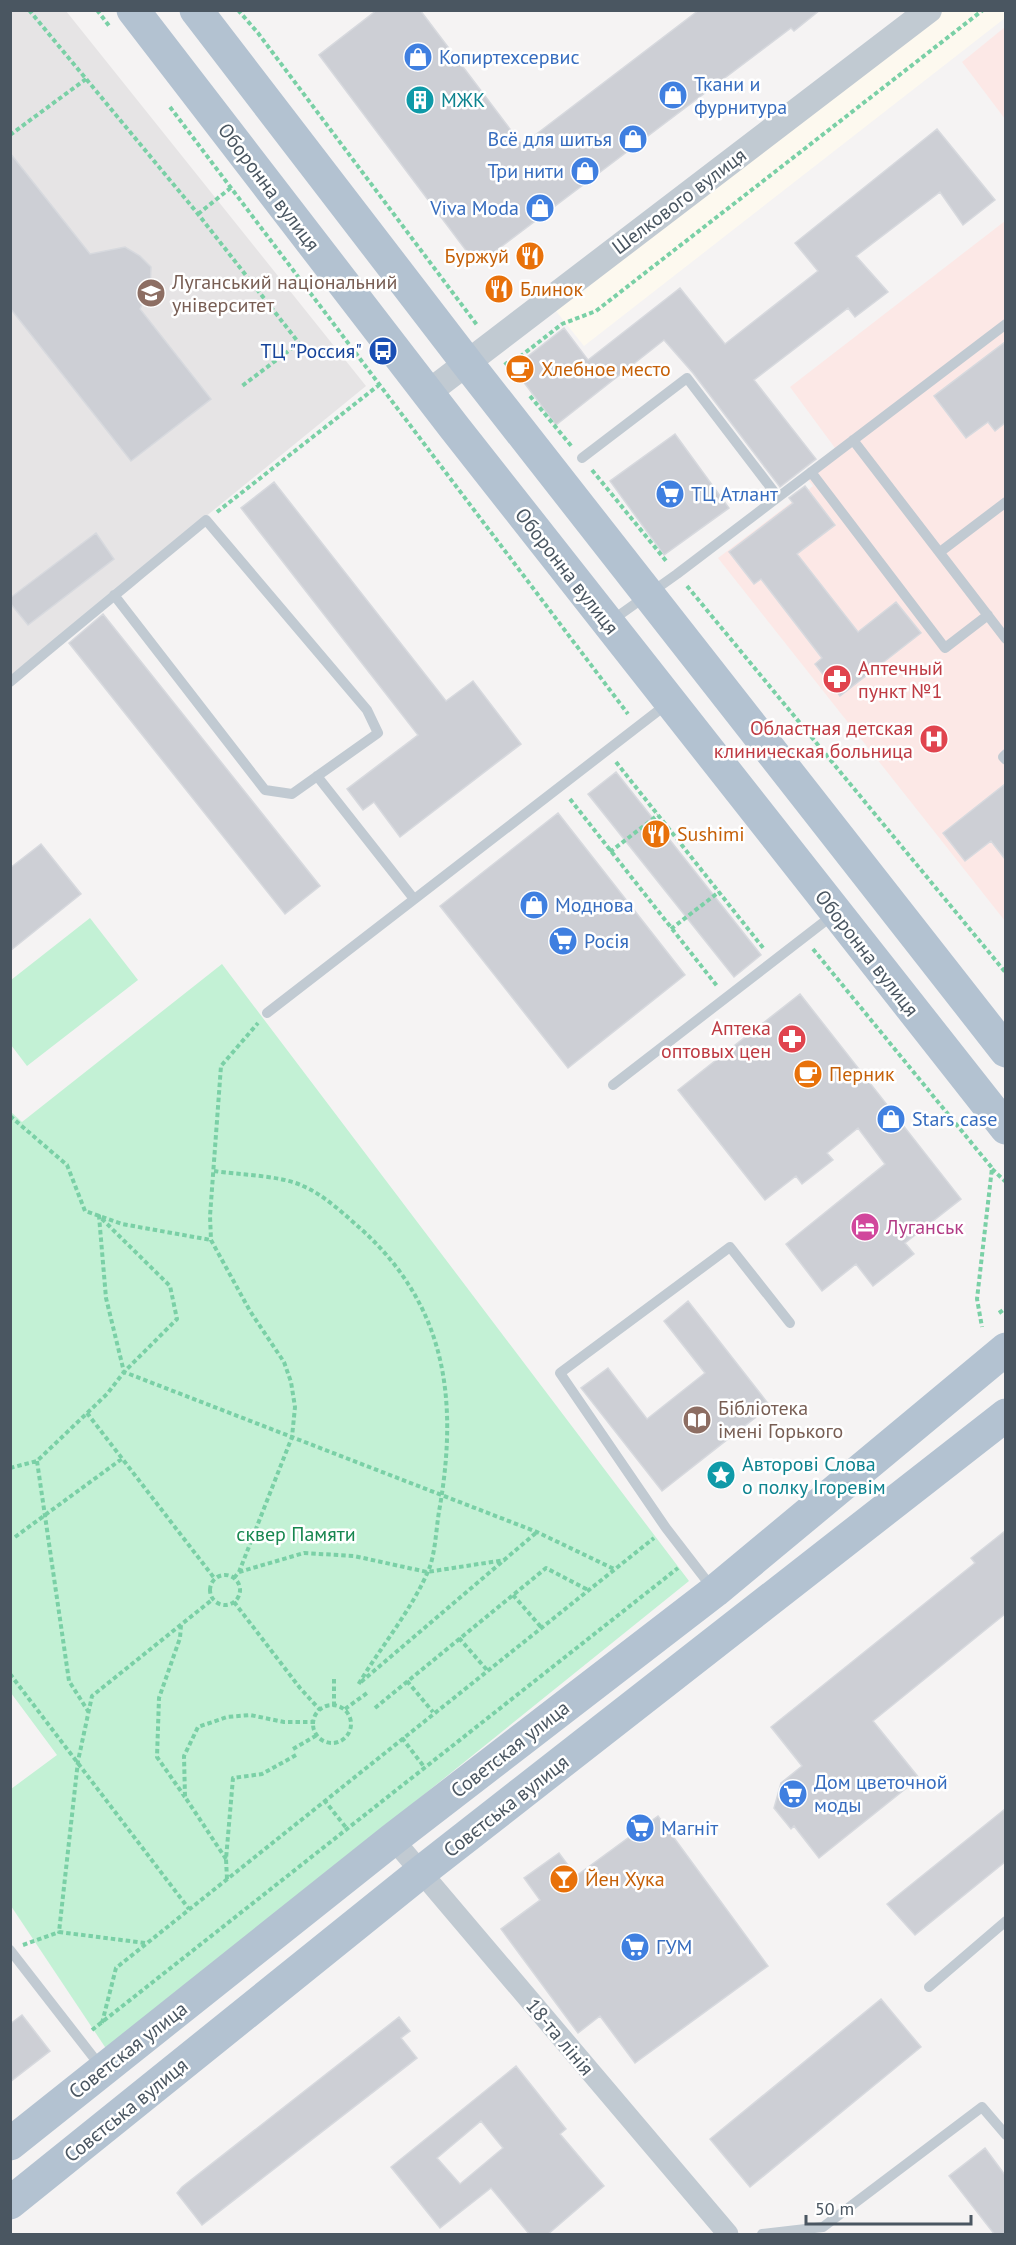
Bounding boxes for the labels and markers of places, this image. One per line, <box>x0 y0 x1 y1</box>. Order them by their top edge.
shop icon: Копиртехсервис <box>402 41 434 73</box>
place label: Копиртехсервис <box>439 44 579 70</box>
place label: Ткани и фурнитура <box>694 71 787 120</box>
shop icon: Ткани и фурнитура <box>657 79 689 111</box>
building icon: МЖК <box>404 84 436 116</box>
place label: МЖК <box>441 87 485 113</box>
shop icon: Всё для шитья <box>617 123 649 155</box>
place label: Всё для шитья <box>488 126 612 152</box>
shop icon: Три нити <box>569 155 601 187</box>
place label: Три нити <box>487 158 564 184</box>
shop icon: Viva Moda <box>524 192 556 224</box>
place label: Viva Moda <box>429 195 519 221</box>
restaurant icon: Буржуй <box>514 240 546 272</box>
place label: Буржуй <box>445 243 509 269</box>
place label: Луганський національний університет <box>171 269 397 318</box>
restaurant icon: Блинок <box>483 273 515 305</box>
place label: Блинок <box>520 276 583 302</box>
school or university icon: Луганський національний університет <box>135 277 167 309</box>
bus stop icon: ТЦ "Россия" <box>367 335 399 367</box>
place label: ТЦ "Россия" <box>261 338 362 364</box>
cafe icon: Хлебное место <box>504 353 536 385</box>
place label: Хлебное место <box>541 356 671 382</box>
supermarket icon: ТЦ Атлант <box>654 478 686 510</box>
place label: ТЦ Атлант <box>691 481 778 507</box>
place label: Аптечный пункт №1 <box>858 655 943 704</box>
pharmacy icon: Аптечный пункт №1 <box>821 663 853 695</box>
place label: Областная детская клиническая больница <box>714 715 913 764</box>
hospital icon: Областная детская клиническая больница <box>918 723 950 755</box>
restaurant icon: Sushimi <box>640 818 672 850</box>
place label: Sushimi <box>677 821 745 847</box>
shop icon: Моднова <box>518 889 550 921</box>
place label: Моднова <box>555 892 634 918</box>
supermarket icon: Росія <box>547 925 579 957</box>
place label: Росія <box>584 928 629 954</box>
place label: Аптека оптовых цен <box>661 1015 771 1064</box>
pharmacy icon: Аптека оптовых цен <box>776 1023 808 1055</box>
cafe icon: Перник <box>792 1058 824 1090</box>
place label: Перник <box>829 1061 895 1087</box>
shop icon: Stars case <box>875 1103 907 1135</box>
place label: Stars case <box>912 1106 997 1132</box>
hotel icon: Луганськ <box>849 1211 881 1243</box>
place label: Луганськ <box>885 1214 964 1240</box>
place label: Бібліотека імені Горького <box>718 1395 843 1444</box>
library icon: Бібліотека імені Горького <box>681 1404 713 1436</box>
place label: Авторові Слова о полку Ігоревім <box>742 1451 886 1500</box>
place icon: Авторові Слова о полку Ігоревім <box>705 1459 737 1491</box>
place label: Дом цветочной моды <box>814 1769 948 1818</box>
supermarket icon: Дом цветочной моды <box>777 1778 809 1810</box>
supermarket icon: Магніт <box>624 1812 656 1844</box>
place label: Магніт <box>661 1815 718 1841</box>
bar icon: Йен Хука <box>548 1863 580 1895</box>
place label: Йен Хука <box>585 1866 665 1892</box>
supermarket icon: ГУМ <box>619 1931 651 1963</box>
place label: ГУМ <box>656 1934 692 1960</box>

